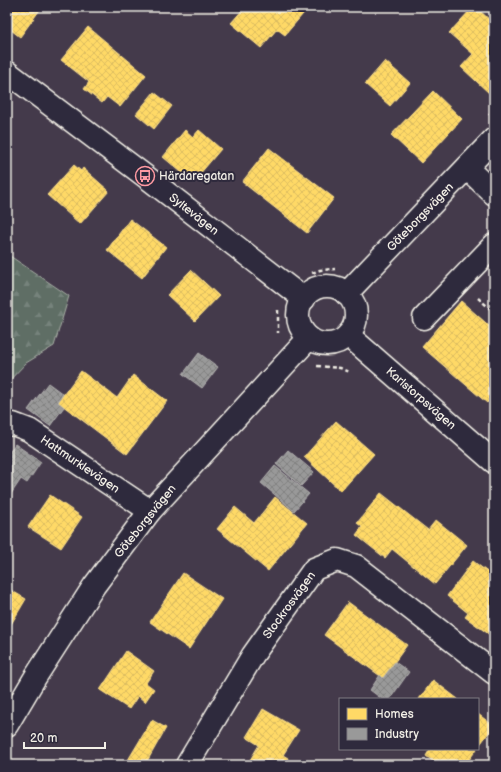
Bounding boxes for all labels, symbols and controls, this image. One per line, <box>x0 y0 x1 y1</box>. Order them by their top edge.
bus stop icon: Härdaregatan <box>134 165 156 187</box>
place label: Härdaregatan <box>159 169 234 184</box>
street label: Göteborgsvägen <box>384 180 457 255</box>
street label: Syltevägen <box>166 190 222 239</box>
street label: Karlstorpsvägen <box>383 364 459 433</box>
street label: Hattmurklevägen <box>37 432 122 497</box>
street label: Göteborgsvägen <box>111 482 180 561</box>
street label: Stockrosvägen <box>260 568 319 642</box>
legend <box>339 698 479 750</box>
text: Homes <box>375 707 414 722</box>
scale bar <box>24 724 105 750</box>
text: Industry <box>375 727 420 742</box>
text: 20 m <box>30 731 57 746</box>

